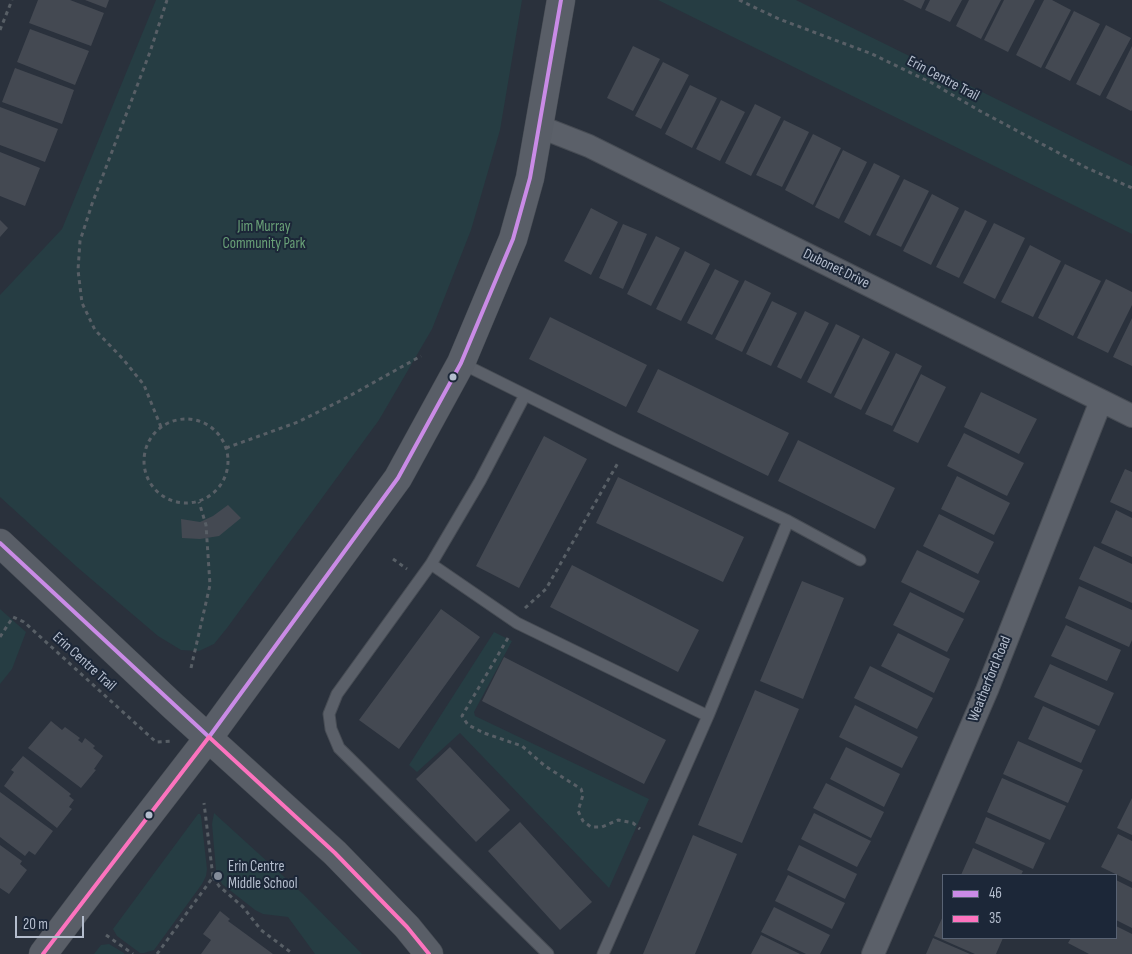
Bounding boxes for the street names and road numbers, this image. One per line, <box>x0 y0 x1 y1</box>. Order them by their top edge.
street label: Erin Centre Trail <box>904 52 982 106</box>
street label: Dubonet Drive <box>800 245 872 293</box>
street label: Erin Centre Trail <box>49 629 119 695</box>
street label: Weatherford Road <box>965 634 1015 724</box>

